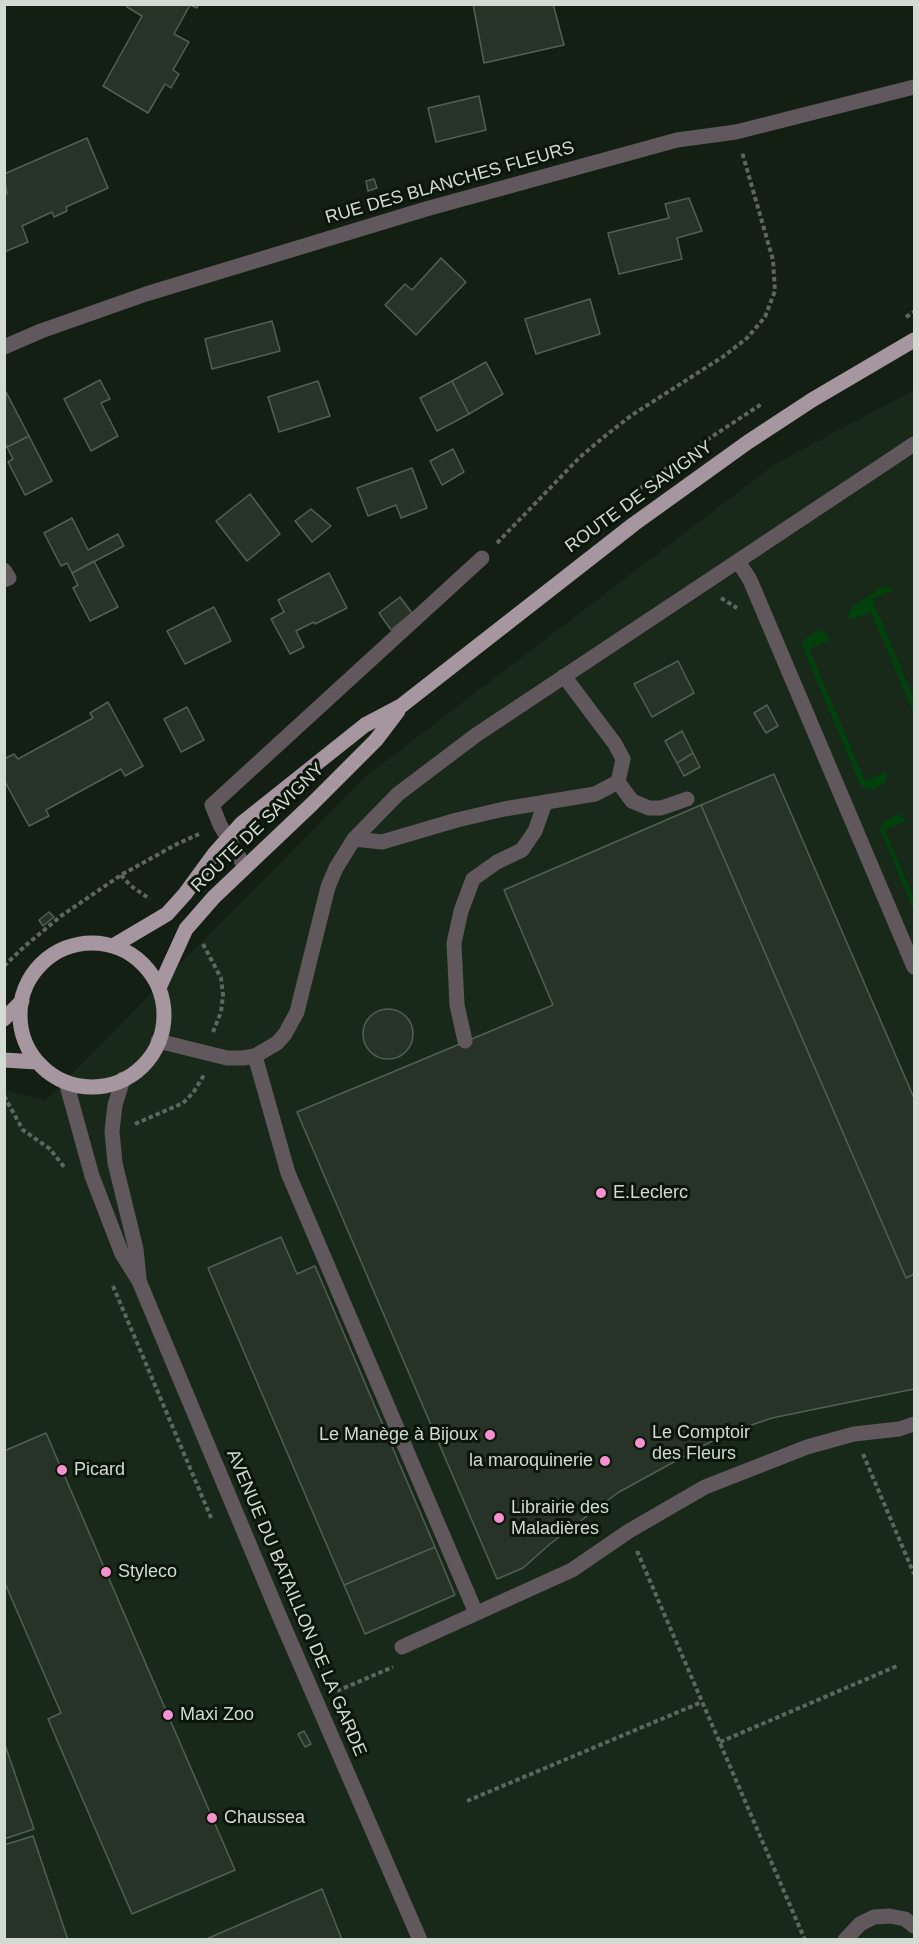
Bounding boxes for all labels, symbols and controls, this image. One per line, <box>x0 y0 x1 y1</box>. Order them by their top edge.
street label: RUE DES BLANCHES FLEURS <box>323 137 577 229</box>
street label: ROUTE DE SAVIGNY <box>561 436 717 558</box>
street label: ROUTE DE SAVIGNY <box>187 759 329 897</box>
place label: E.Leclerc <box>613 1182 688 1204</box>
marker: E.Leclerc <box>594 1186 608 1200</box>
place label: Le Comptoir des Fleurs <box>652 1422 750 1464</box>
place label: Le Manège à Bijoux <box>319 1424 478 1446</box>
marker: Le Manège à Bijoux <box>483 1428 497 1442</box>
marker: Le Comptoir des Fleurs <box>633 1436 647 1450</box>
street label: AVENUE DU BATAILLON DE LA GARDE <box>221 1446 371 1760</box>
place label: la maroquinerie <box>469 1450 593 1472</box>
marker: la maroquinerie <box>598 1454 612 1468</box>
place label: Picard <box>74 1459 125 1481</box>
marker: Picard <box>55 1463 69 1477</box>
place label: Librairie des Maladières <box>511 1497 609 1540</box>
marker: Librairie des Maladières <box>492 1511 506 1525</box>
place label: Styleco <box>118 1561 177 1583</box>
marker: Styleco <box>99 1565 113 1579</box>
place label: Maxi Zoo <box>180 1704 254 1726</box>
marker: Maxi Zoo <box>161 1708 175 1722</box>
place label: Chaussea <box>224 1807 305 1829</box>
marker: Chaussea <box>205 1811 219 1825</box>

